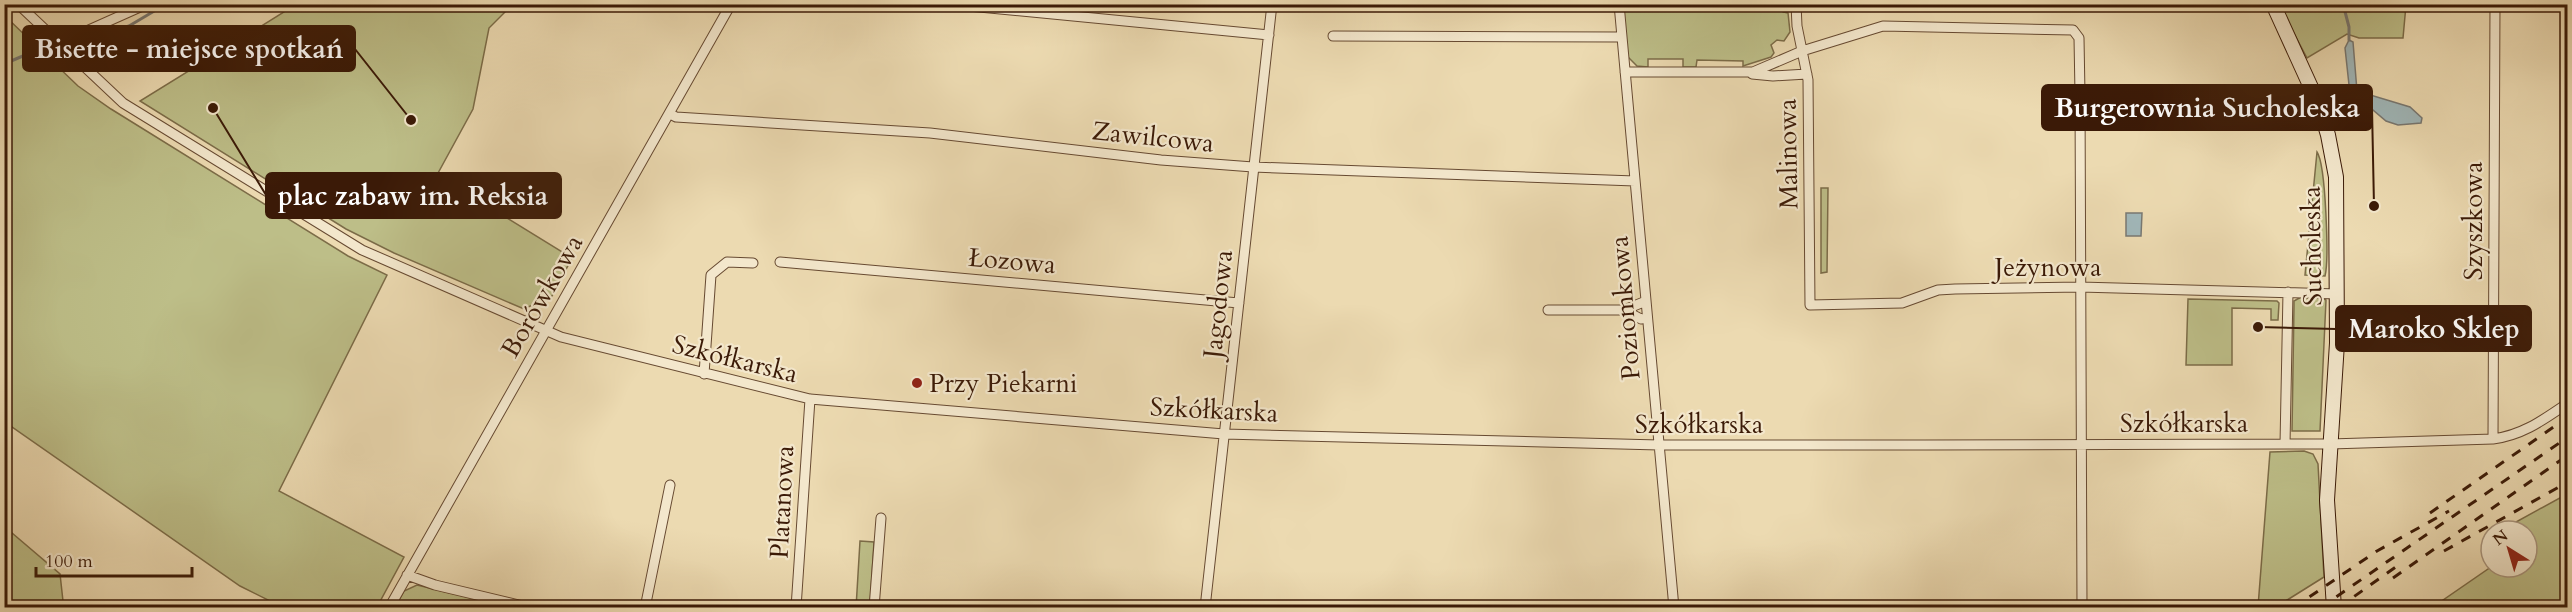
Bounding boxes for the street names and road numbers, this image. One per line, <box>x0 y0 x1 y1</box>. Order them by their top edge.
street label: Malinowa <box>1770 98 1806 210</box>
street label: Zawilcowa <box>1090 113 1216 161</box>
street label: Szyszkowa <box>2456 162 2491 280</box>
street label: Sucholeska <box>2293 186 2331 306</box>
street label: Borówkowa <box>493 228 591 364</box>
street label: Poziomkowa <box>1601 235 1649 381</box>
street label: Łozowa <box>967 240 1057 282</box>
street label: Jagodowa <box>1194 248 1241 364</box>
street label: Jeżynowa <box>1991 250 2101 285</box>
street label: Szkółkarska <box>669 326 801 392</box>
street label: Szkółkarska <box>1149 389 1279 431</box>
street label: Szkółkarska <box>2120 406 2248 441</box>
street label: Szkółkarska <box>1635 407 1763 442</box>
street label: Platanowa <box>762 444 802 560</box>

